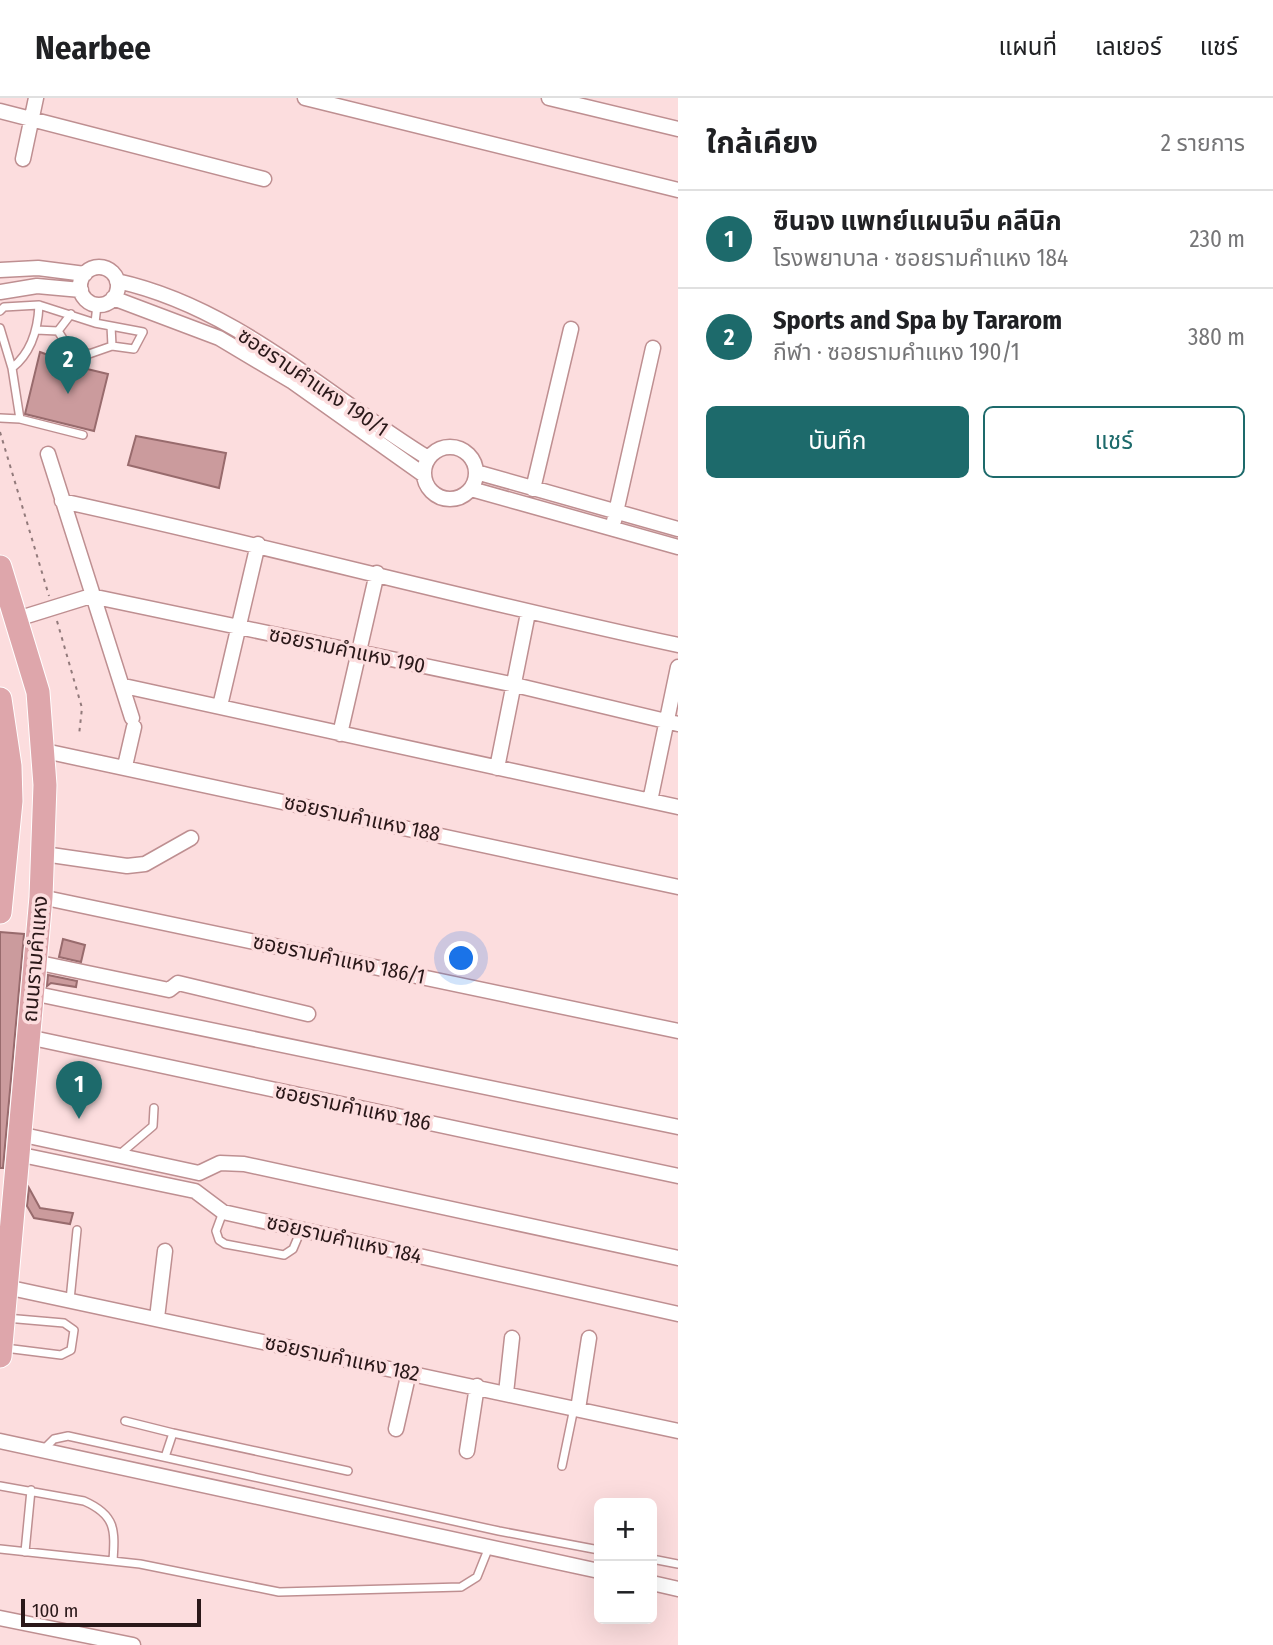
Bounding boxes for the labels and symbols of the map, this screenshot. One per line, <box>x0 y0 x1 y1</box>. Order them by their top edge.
street label: ซอยรามคำแหง 190/1 <box>233 322 393 442</box>
pin: 2 <box>45 336 91 394</box>
street label: ซอยรามคำแหง 190 <box>266 621 428 679</box>
street label: ซอยรามคำแหง 188 <box>282 789 442 847</box>
street label: ถนนรามคำแหง <box>17 895 53 1023</box>
street label: ซอยรามคำแหง 186/1 <box>251 928 427 990</box>
your location <box>444 941 478 975</box>
pin: 1 <box>56 1061 102 1119</box>
street label: ซอยรามคำแหง 186 <box>273 1078 433 1136</box>
street label: ซอยรามคำแหง 184 <box>264 1208 424 1270</box>
street label: ซอยรามคำแหง 182 <box>262 1329 422 1387</box>
scale bar <box>21 1596 201 1628</box>

